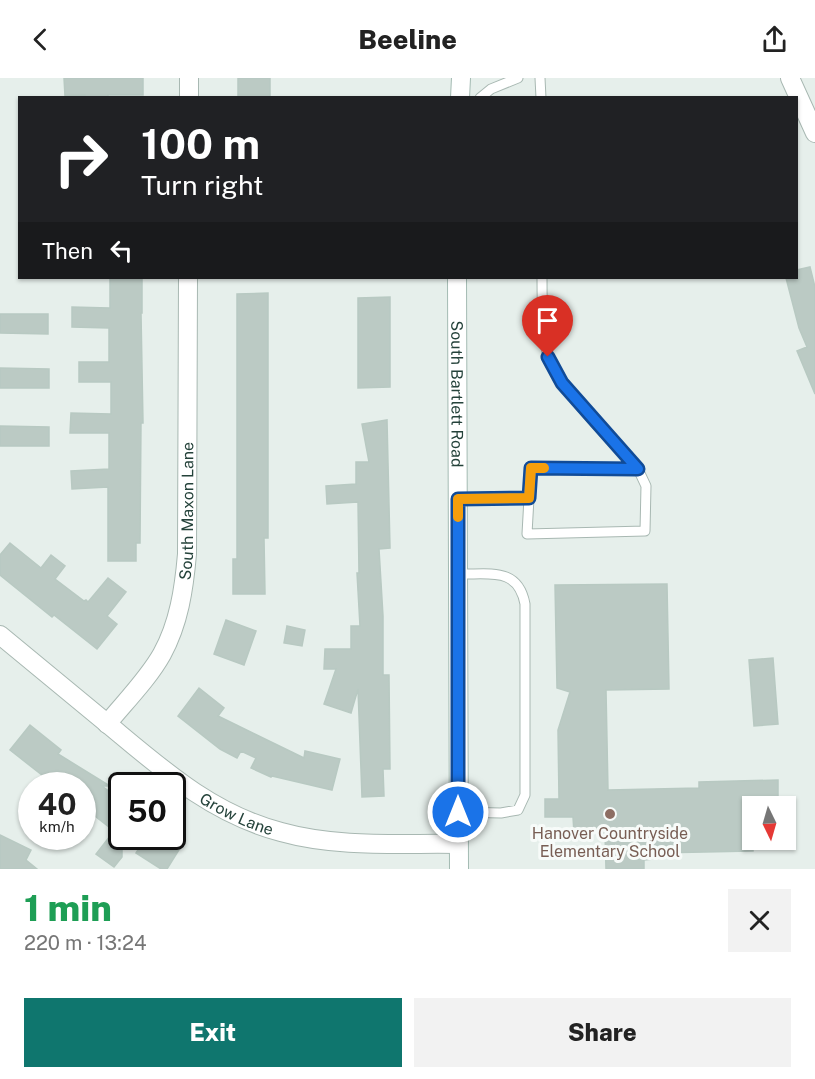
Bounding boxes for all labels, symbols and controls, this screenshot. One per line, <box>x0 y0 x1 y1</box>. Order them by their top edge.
icon: back <box>24 23 57 56</box>
text: Beeline <box>358 23 457 55</box>
icon: share <box>758 23 791 56</box>
text: 100 m <box>141 119 260 168</box>
icon: right <box>42 120 120 198</box>
text: Turn right <box>141 169 264 201</box>
icon: left <box>105 234 138 267</box>
text: Then <box>42 238 93 264</box>
pin <box>522 295 573 357</box>
icon: arrive <box>531 304 564 337</box>
street label: South Bartlett Road <box>448 321 467 467</box>
street label: South Maxon Lane <box>175 442 197 581</box>
speed limit sign: 50 <box>108 772 186 850</box>
position arrow <box>426 780 490 844</box>
text: 40 <box>37 786 77 822</box>
street label: Grow Lane <box>196 788 276 839</box>
north arrow <box>742 796 796 850</box>
map controls <box>742 796 796 850</box>
marker: Hanover Countryside Elementary School <box>603 807 617 821</box>
text: km/h <box>39 818 75 835</box>
place label: Hanover Countryside Elementary School <box>532 824 688 861</box>
text: 1 min <box>24 887 112 929</box>
button: close <box>728 889 791 952</box>
text: 220 m · 13:24 <box>24 931 147 955</box>
button: Exit <box>24 998 402 1067</box>
button: Share <box>414 998 791 1067</box>

